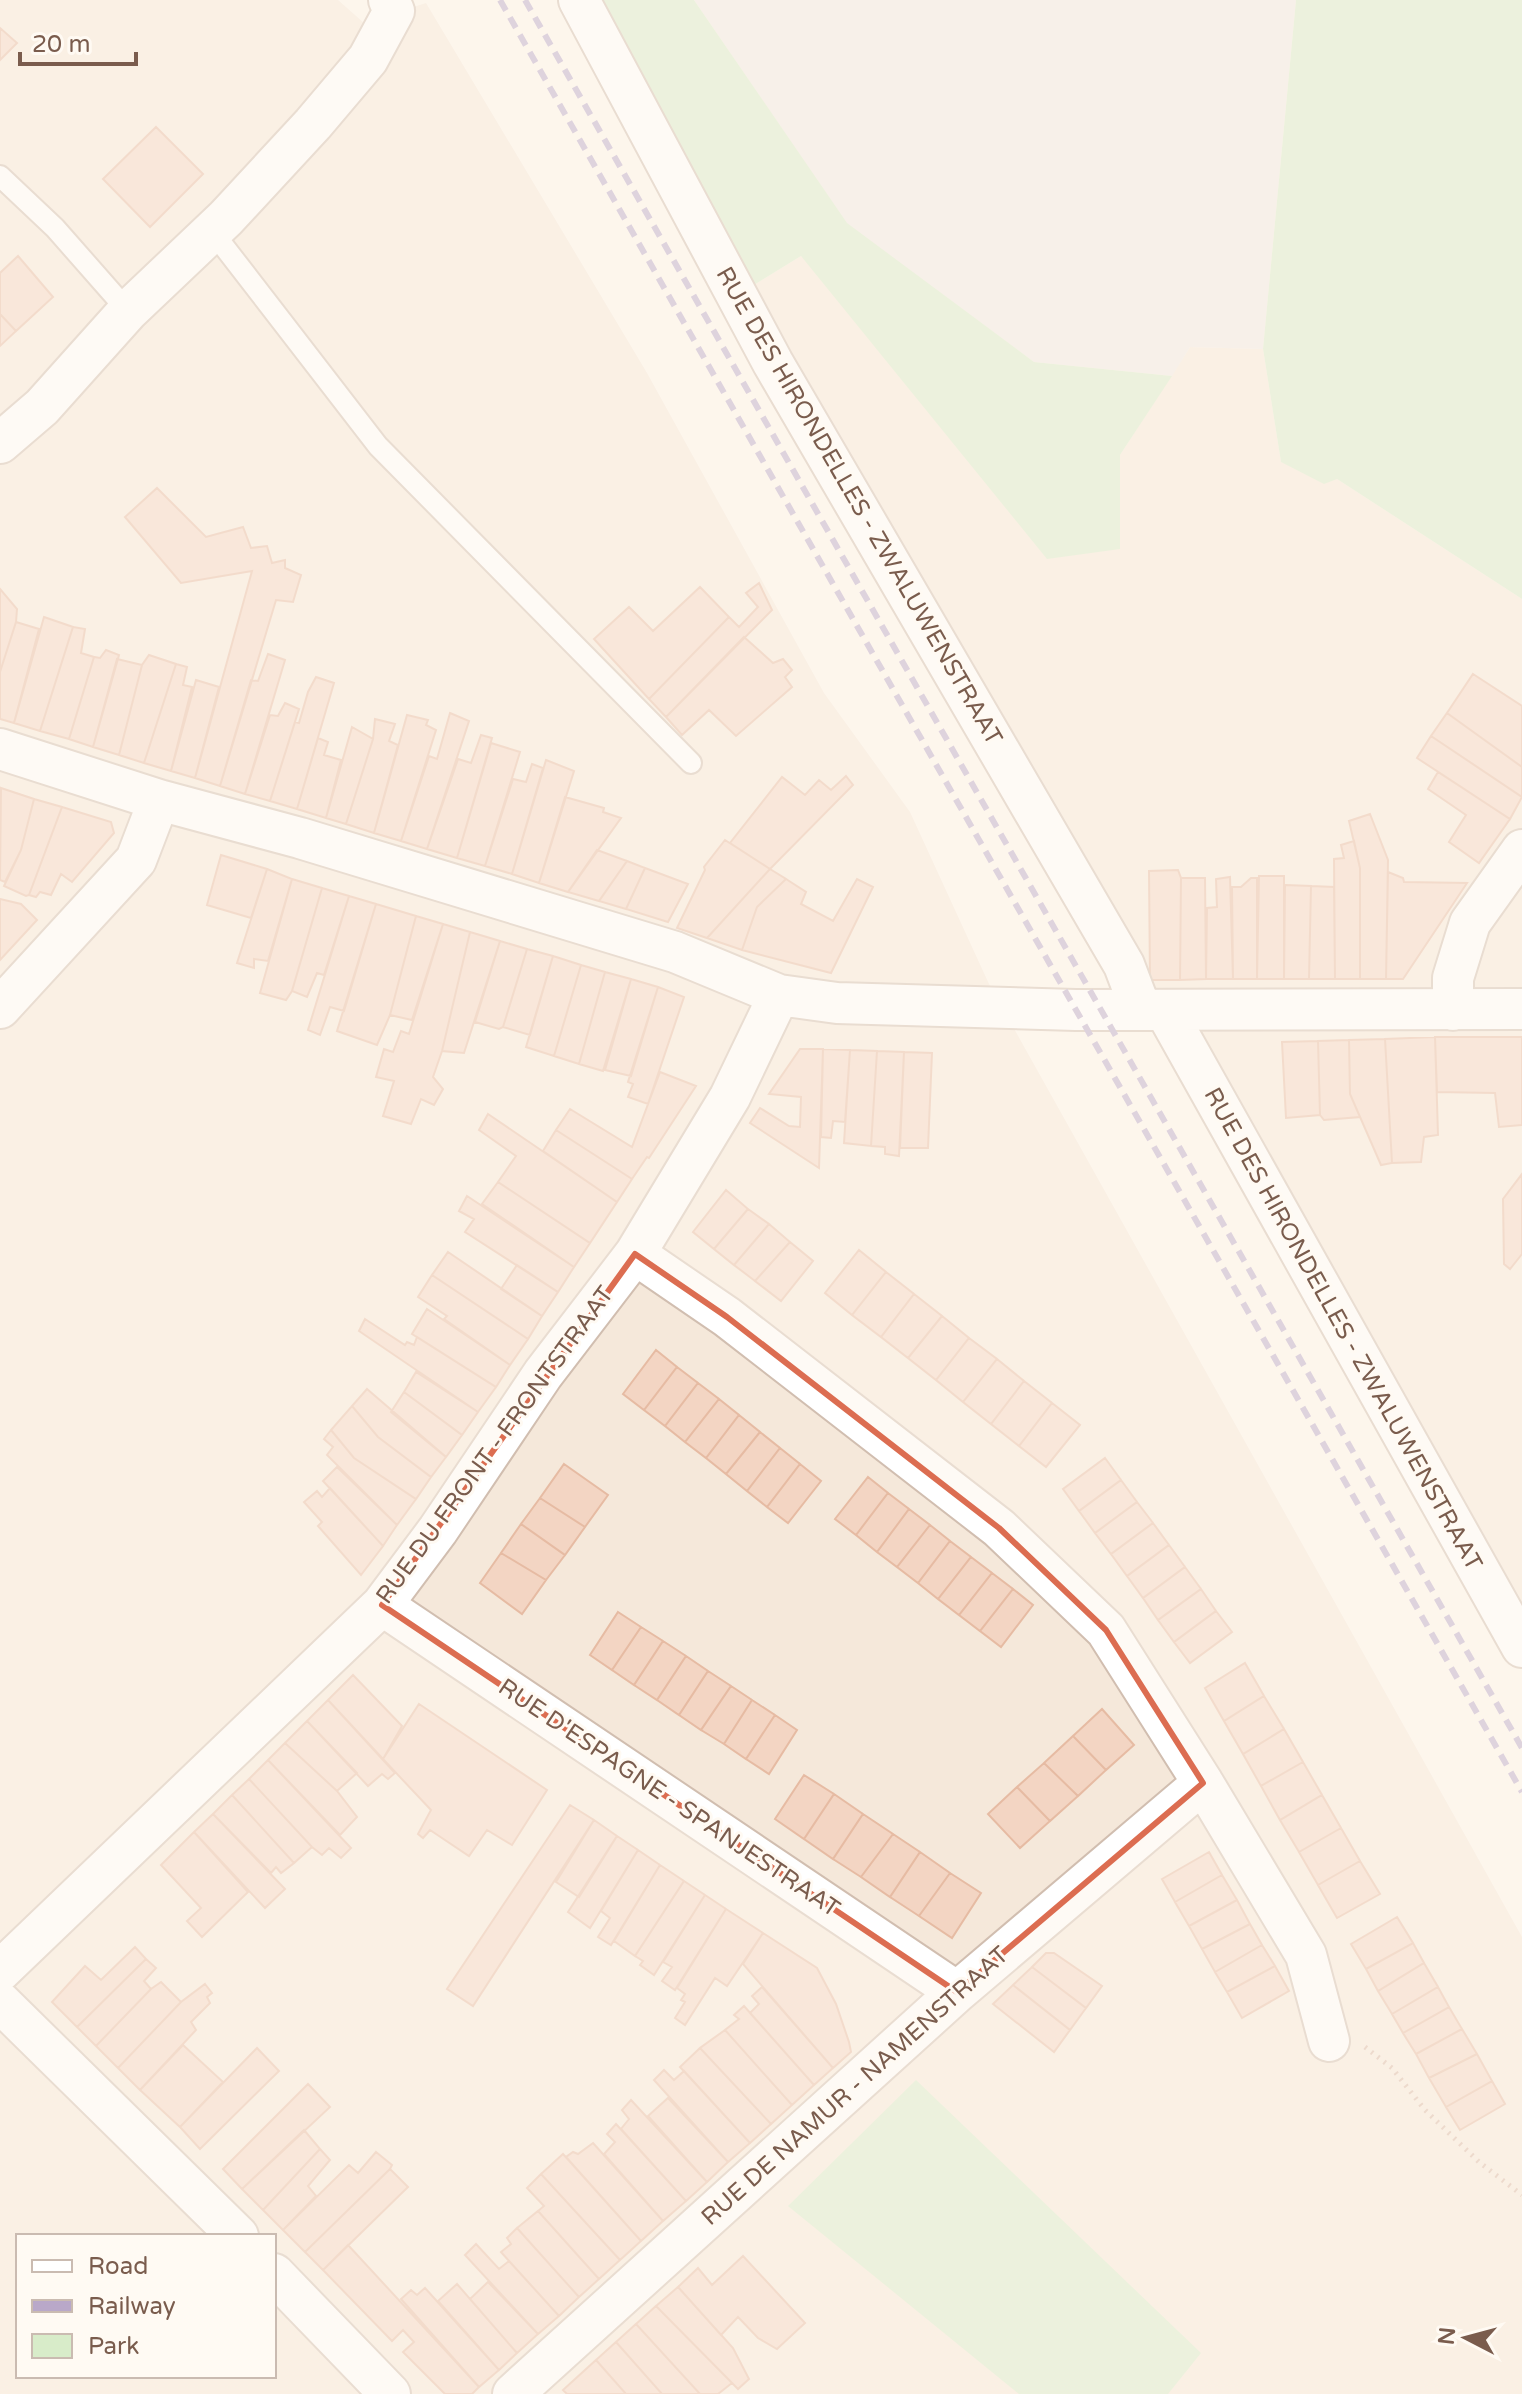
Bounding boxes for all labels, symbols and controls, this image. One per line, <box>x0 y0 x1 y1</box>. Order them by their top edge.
scale bar <box>20 16 136 66</box>
text: 20 m <box>32 30 90 59</box>
street label: RUE DES HIRONDELLES - ZWALUWENSTRAAT <box>710 262 1009 751</box>
street label: RUE DES HIRONDELLES - ZWALUWENSTRAAT <box>1198 1083 1489 1576</box>
street label: RUE DU FRONT - FRONTSTRAAT <box>370 1280 620 1610</box>
street label: RUE D'ESPAGNE - SPANJESTRAAT <box>493 1673 846 1924</box>
street label: RUE DE NAMUR - NAMENSTRAAT <box>695 1940 1015 2232</box>
legend <box>16 2234 276 2378</box>
text: Road <box>88 2252 148 2281</box>
text: Railway <box>88 2292 176 2321</box>
north arrow <box>1426 2298 1506 2378</box>
text: N <box>1433 2326 1461 2346</box>
text: Park <box>88 2332 139 2361</box>

